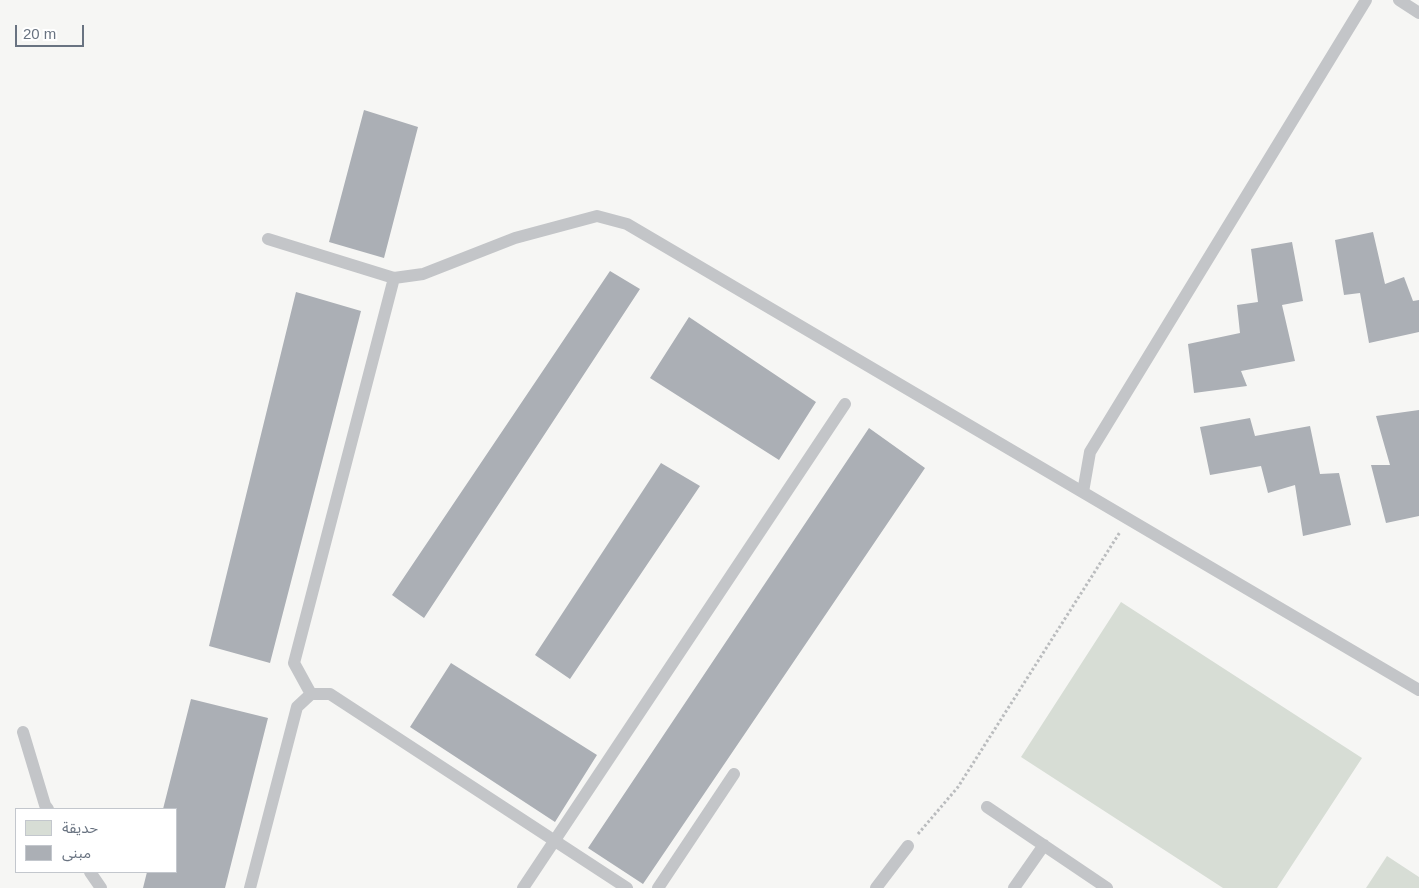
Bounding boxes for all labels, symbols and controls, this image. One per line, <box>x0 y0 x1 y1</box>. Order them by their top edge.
scale bar <box>18 15 86 47</box>
text: 20 m <box>23 25 56 42</box>
legend <box>15 808 178 873</box>
text: حديقة <box>62 819 98 836</box>
text: مبنى <box>62 844 91 861</box>

